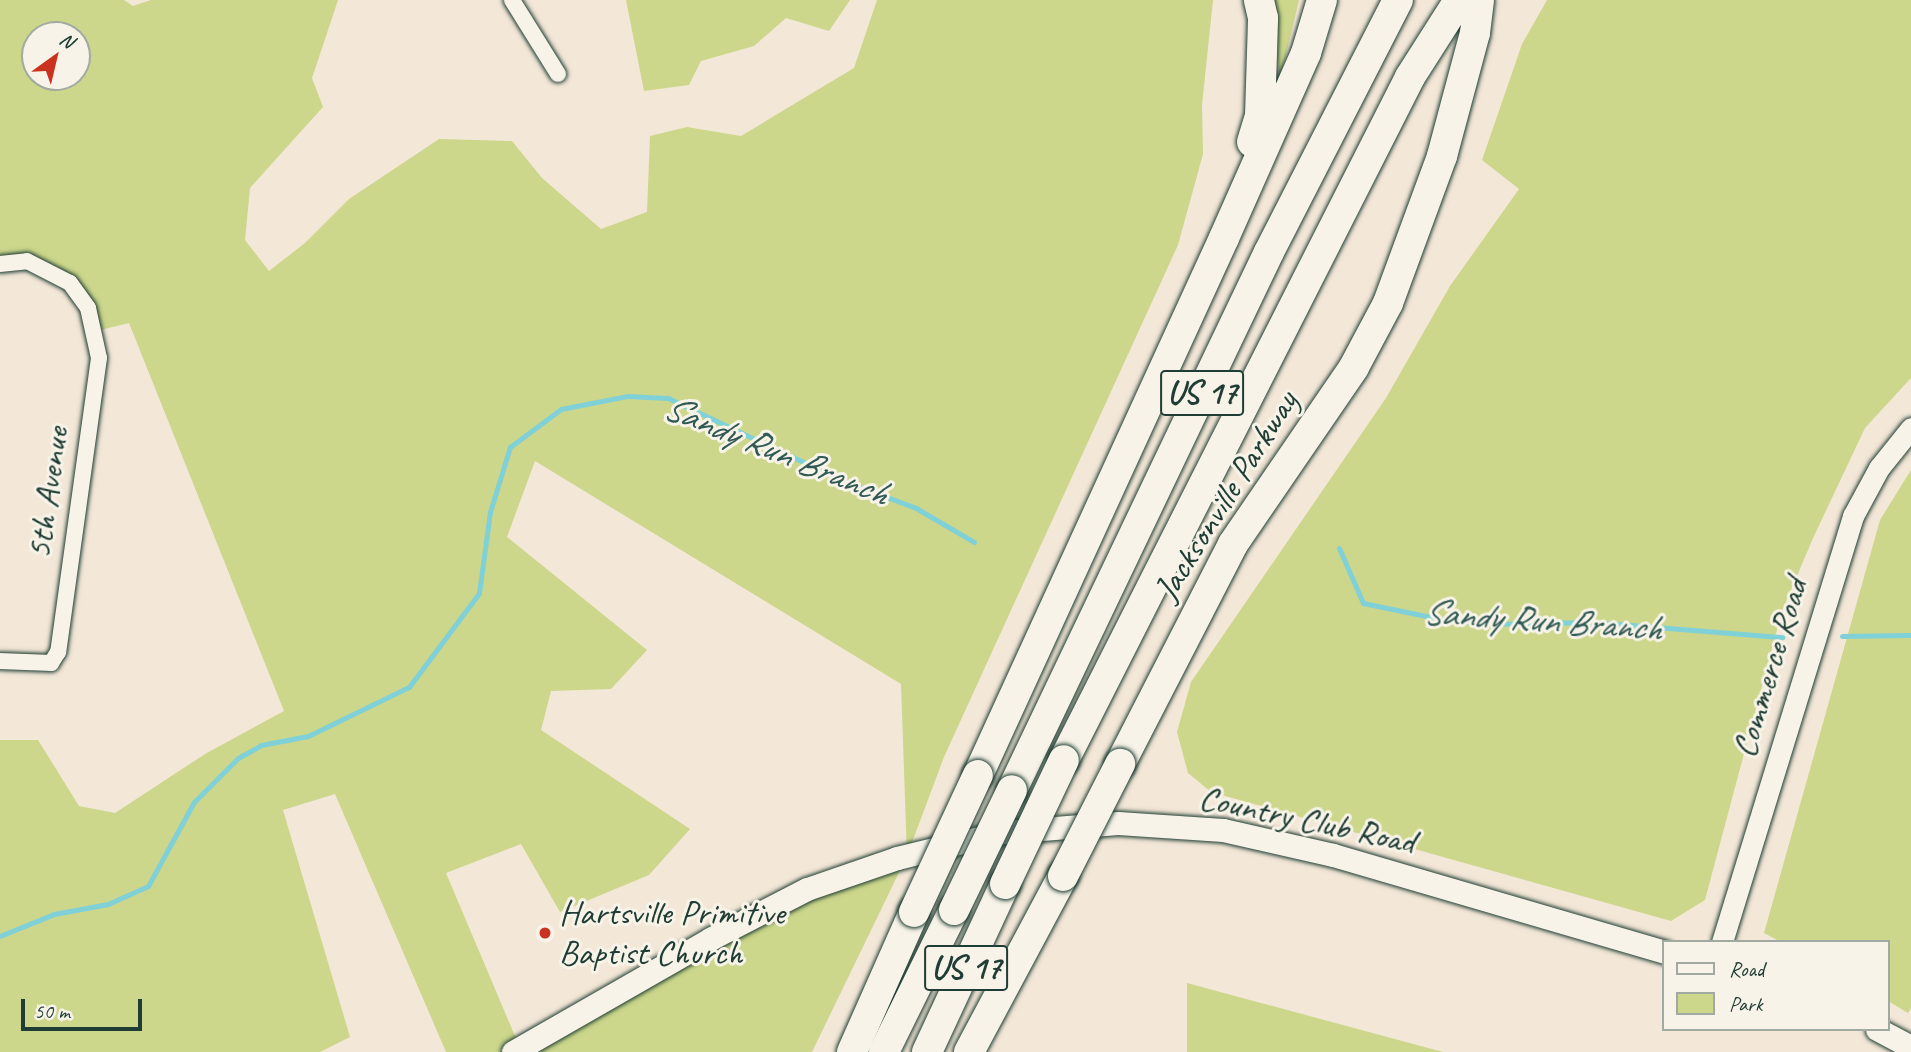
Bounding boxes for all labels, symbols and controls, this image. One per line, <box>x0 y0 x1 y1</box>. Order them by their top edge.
north arrow <box>21 21 91 91</box>
text: N <box>55 27 78 53</box>
road number: US 17 <box>1160 364 1244 422</box>
street label: Jacksonville Parkway <box>1145 383 1307 609</box>
water label: Sandy Run Branch <box>656 384 896 516</box>
street label: 5th Avenue <box>18 425 78 561</box>
street label: Commerce Road <box>1723 574 1817 762</box>
water label: Sandy Run Branch <box>1420 589 1664 651</box>
street label: Country Club Road <box>1195 777 1419 863</box>
place label: Hartsville Primitive Baptist Church <box>559 892 785 974</box>
marker: Hartsville Primitive Baptist Church <box>537 925 553 941</box>
road number: US 17 <box>924 938 1008 998</box>
legend <box>1662 940 1890 1031</box>
text: Road <box>1729 956 1764 982</box>
scale bar <box>24 986 145 1030</box>
text: Park <box>1729 991 1762 1017</box>
text: 50 m <box>34 998 70 1024</box>

